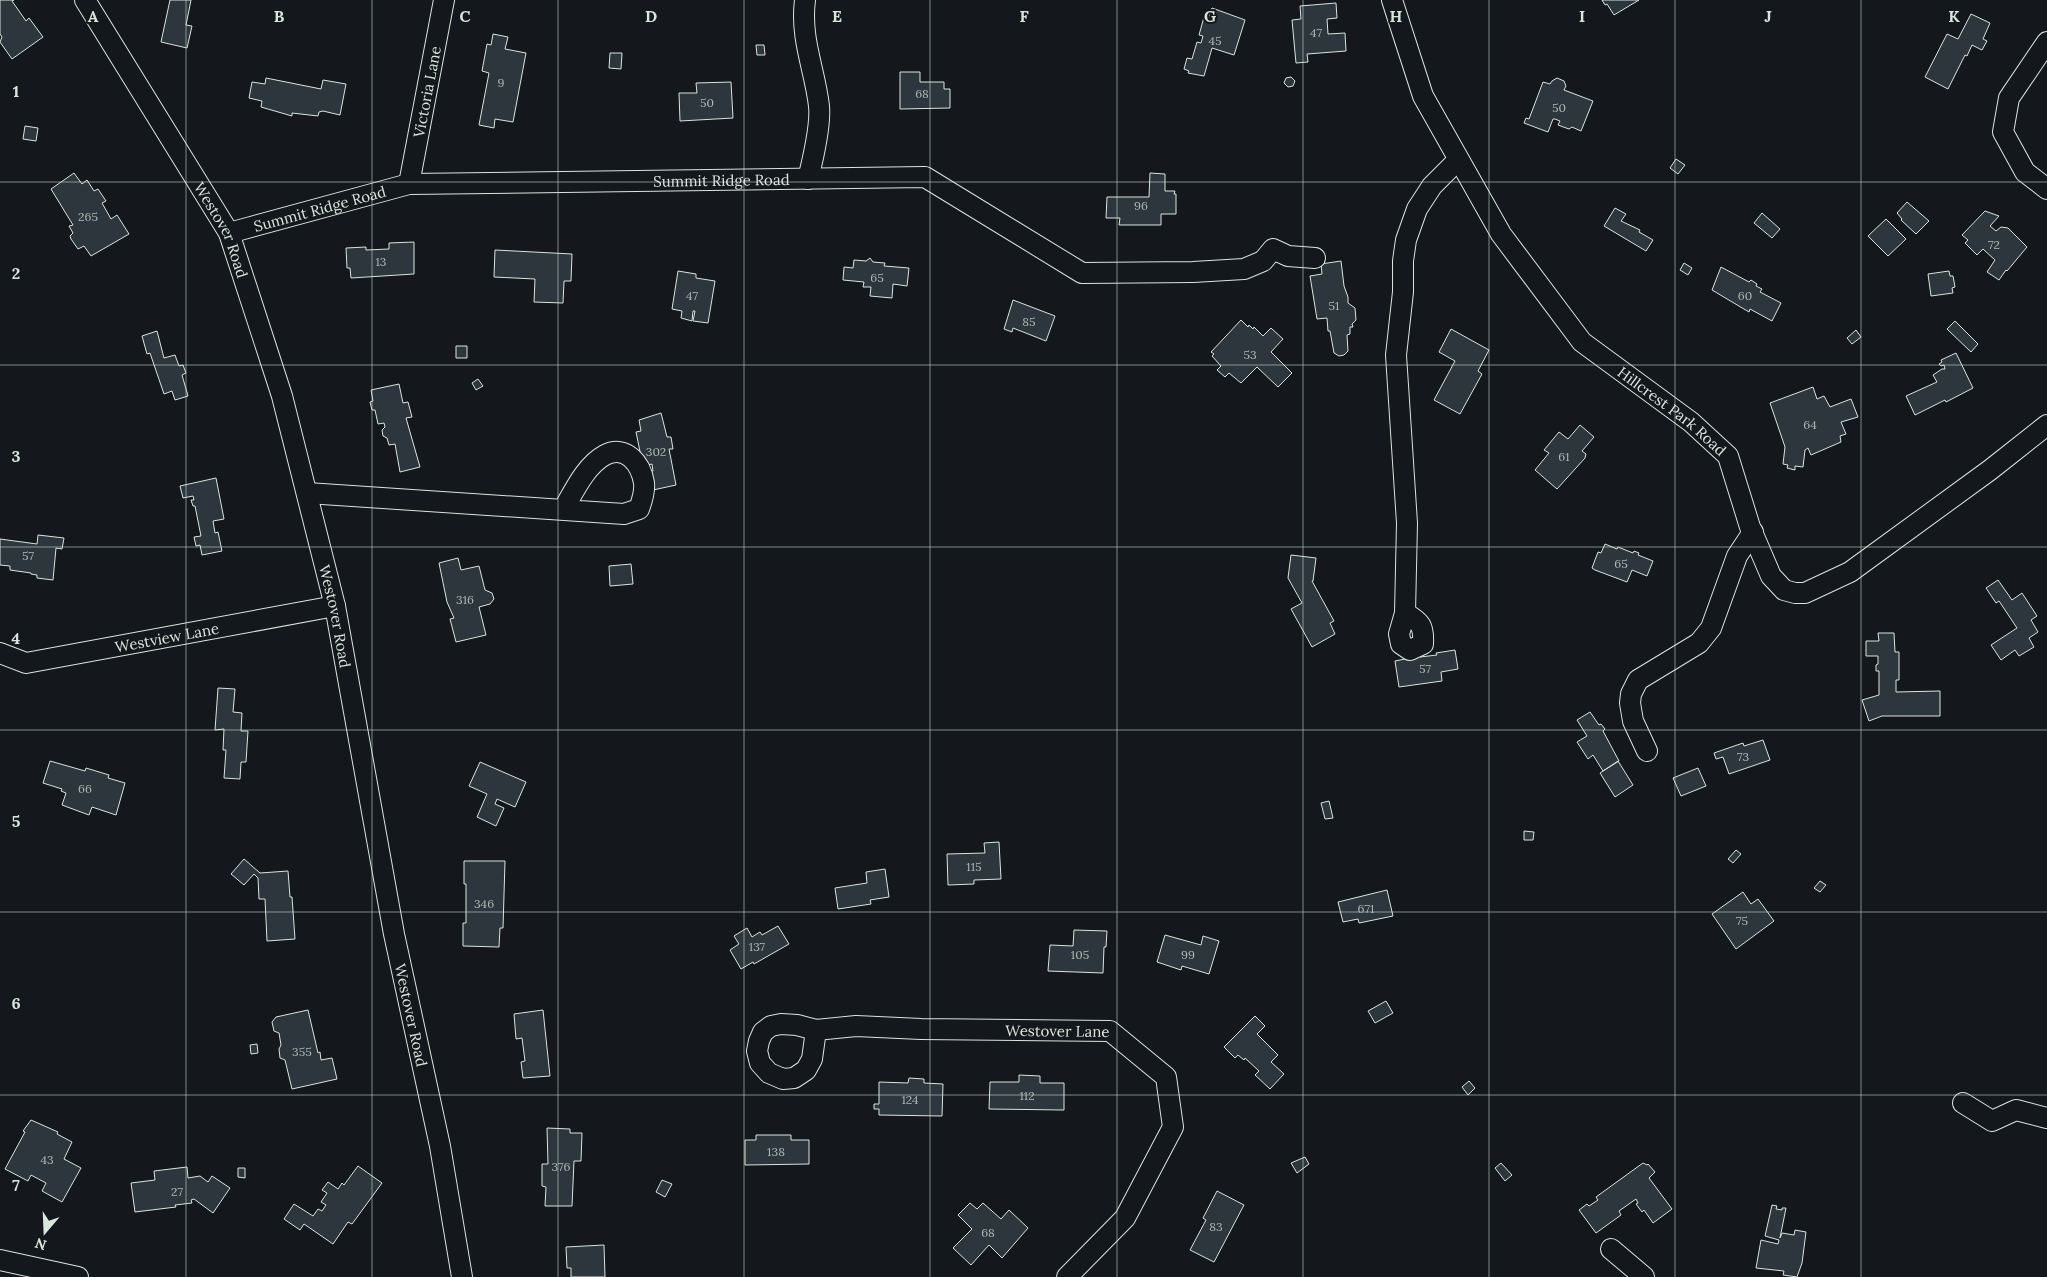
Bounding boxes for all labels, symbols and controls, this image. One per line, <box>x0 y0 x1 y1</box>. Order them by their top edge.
text: A <box>88 6 99 26</box>
text: B <box>274 6 285 26</box>
text: C <box>459 6 471 26</box>
text: D <box>645 6 657 26</box>
text: E <box>832 6 842 26</box>
text: F <box>1019 6 1029 26</box>
text: G <box>1204 6 1216 26</box>
text: H <box>1390 6 1403 26</box>
text: I <box>1579 6 1585 26</box>
text: J <box>1764 6 1772 26</box>
text: K <box>1948 6 1960 26</box>
house number: 47 <box>1310 25 1322 40</box>
house number: 45 <box>1208 33 1222 48</box>
street label: Victoria Lane <box>408 44 445 140</box>
house number: 9 <box>498 75 505 90</box>
text: 1 <box>13 81 19 101</box>
house number: 68 <box>915 86 929 101</box>
house number: 50 <box>700 95 714 110</box>
house number: 50 <box>1552 100 1566 115</box>
street label: Summit Ridge Road <box>653 169 790 190</box>
street label: Westover Road <box>190 178 252 280</box>
street label: Summit Ridge Road <box>251 181 388 235</box>
house number: 96 <box>1134 198 1148 213</box>
house number: 265 <box>78 209 98 224</box>
house number: 72 <box>1988 237 2000 252</box>
house number: 13 <box>375 254 387 269</box>
text: 2 <box>12 263 20 283</box>
house number: 65 <box>870 270 884 285</box>
house number: 47 <box>686 288 698 303</box>
house number: 60 <box>1738 288 1752 303</box>
house number: 51 <box>1329 298 1339 313</box>
house number: 85 <box>1022 314 1036 329</box>
house number: 53 <box>1243 347 1257 362</box>
street label: Hillcrest Park Road <box>1614 362 1731 459</box>
house number: 64 <box>1803 417 1817 432</box>
house number: 302 <box>646 444 666 459</box>
text: 3 <box>12 446 21 466</box>
house number: 61 <box>1558 449 1570 464</box>
house number: 57 <box>22 548 35 563</box>
house number: 65 <box>1614 556 1628 571</box>
street label: Westover Road <box>315 563 355 669</box>
house number: 316 <box>456 592 474 607</box>
street label: Westview Lane <box>113 618 220 656</box>
text: 4 <box>12 628 21 648</box>
house number: 57 <box>1419 661 1432 676</box>
house number: 73 <box>1737 749 1749 764</box>
house number: 66 <box>78 781 92 796</box>
text: 5 <box>12 811 21 831</box>
house number: 115 <box>966 859 982 874</box>
house number: 346 <box>474 896 494 911</box>
house number: 671 <box>1358 901 1374 916</box>
house number: 75 <box>1736 913 1748 928</box>
house number: 137 <box>749 939 766 954</box>
house number: 105 <box>1071 947 1089 962</box>
house number: 99 <box>1181 947 1195 962</box>
street label: Westover Road <box>391 962 432 1068</box>
text: 6 <box>11 993 21 1013</box>
street label: Westover Lane <box>1005 1020 1110 1040</box>
house number: 355 <box>292 1044 312 1059</box>
house number: 112 <box>1019 1088 1035 1103</box>
house number: 124 <box>901 1092 919 1107</box>
house number: 138 <box>767 1144 785 1159</box>
house number: 43 <box>40 1152 54 1167</box>
house number: 376 <box>552 1159 570 1174</box>
text: 7 <box>12 1175 20 1195</box>
house number: 27 <box>171 1184 183 1199</box>
north arrow <box>20 1207 70 1257</box>
house number: 83 <box>1209 1219 1223 1234</box>
house number: 68 <box>981 1225 995 1240</box>
text: N <box>33 1234 49 1255</box>

